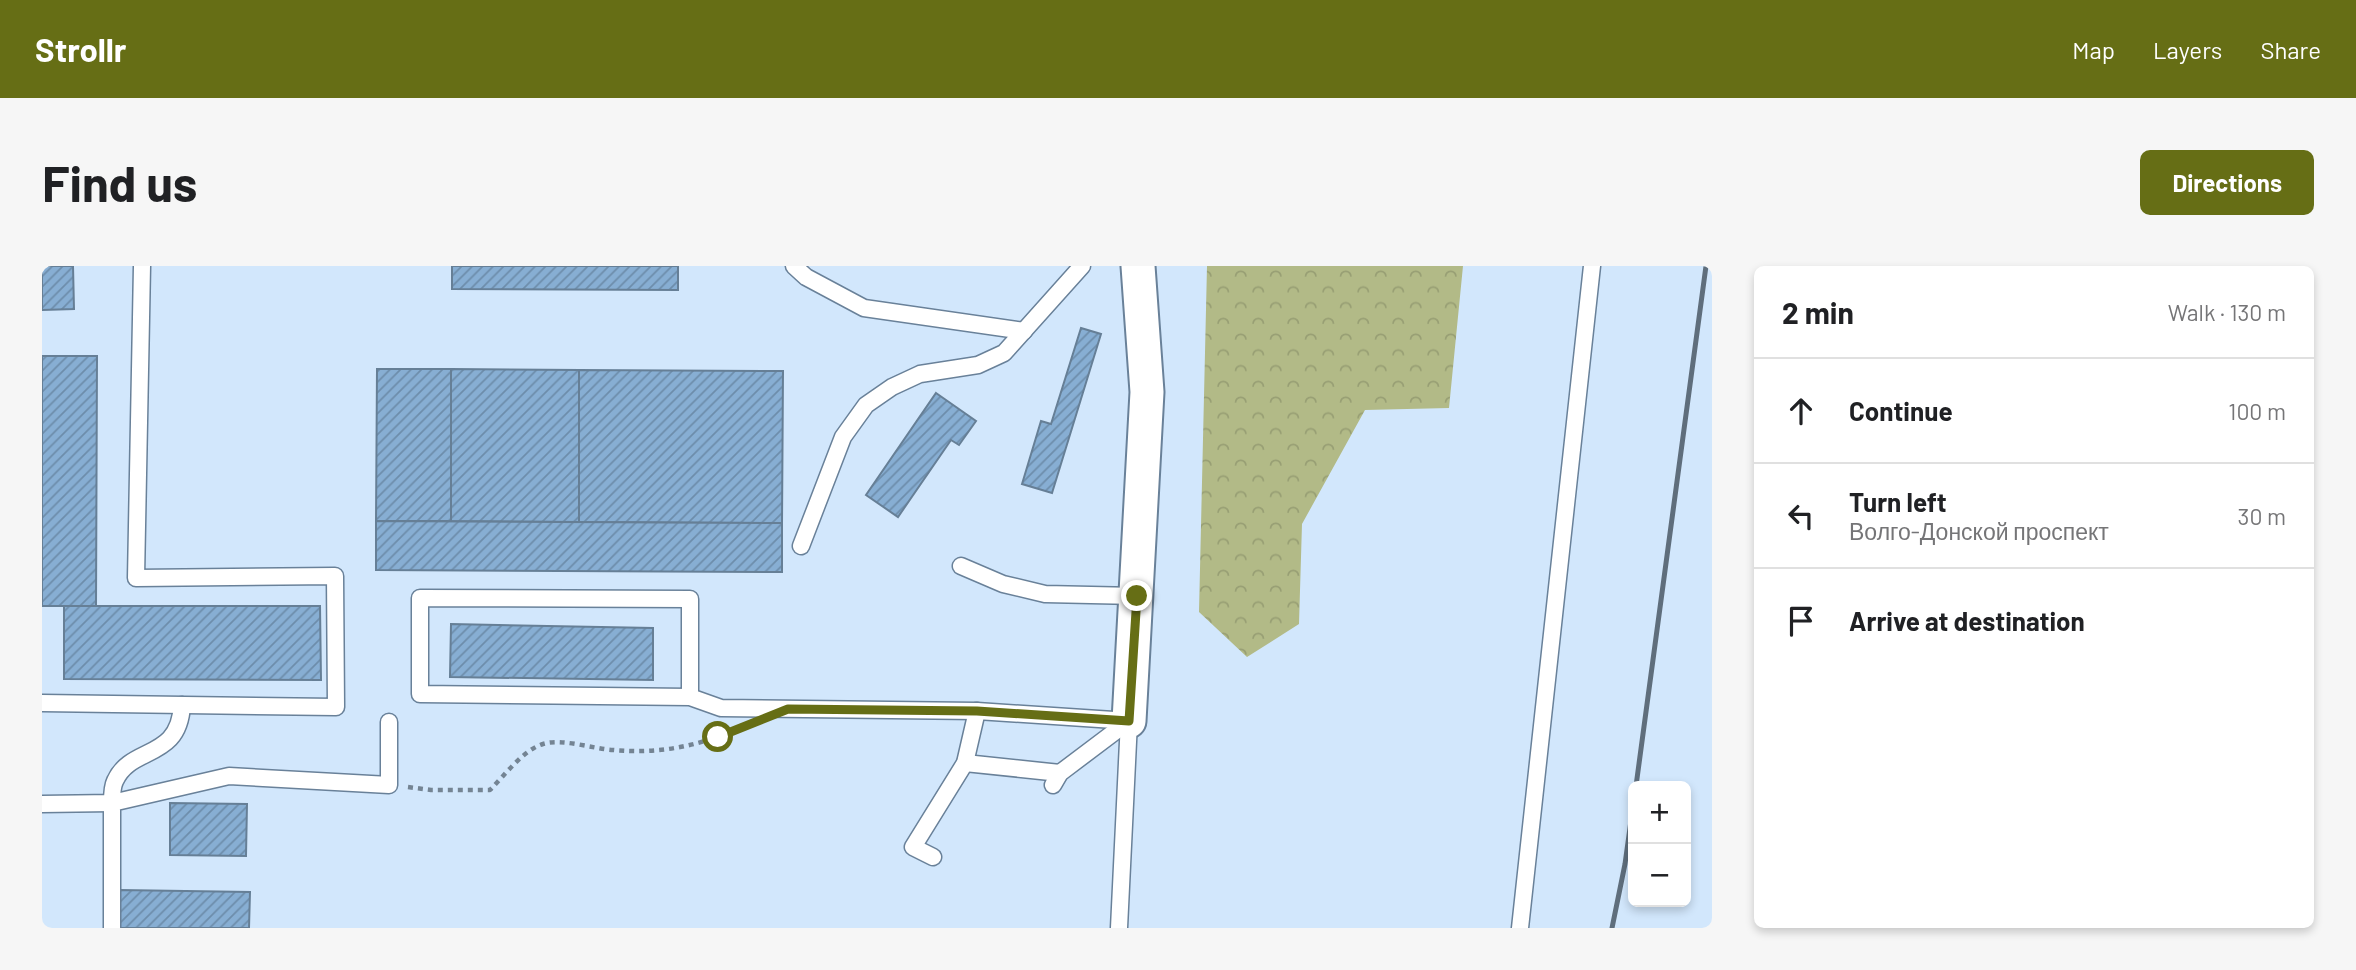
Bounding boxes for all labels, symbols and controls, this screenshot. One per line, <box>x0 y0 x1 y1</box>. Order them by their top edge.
text: Strollr <box>35 29 127 69</box>
text: Map <box>2072 35 2115 64</box>
text: Layers <box>2153 35 2222 64</box>
text: Share <box>2260 35 2321 64</box>
button: Directions <box>2140 150 2314 215</box>
text: Find us <box>42 153 197 212</box>
text: 2 min <box>1782 294 1854 330</box>
text: Walk · 130 m <box>2168 298 2286 326</box>
icon: ahead <box>1782 392 1820 430</box>
text: Continue <box>1849 395 1953 426</box>
text: 100 m <box>2228 397 2286 425</box>
text: Turn left <box>1849 486 1947 517</box>
icon: left <box>1782 497 1820 535</box>
text: 30 m <box>2238 502 2286 530</box>
text: Волго-Донской проспект <box>1849 517 2109 545</box>
route end <box>1121 580 1152 611</box>
icon: arrive <box>1782 602 1820 640</box>
text: Arrive at destination <box>1849 605 2085 636</box>
route start <box>702 721 733 752</box>
map controls <box>1628 781 1691 907</box>
button: + <box>1628 781 1691 844</box>
button: − <box>1628 844 1691 907</box>

